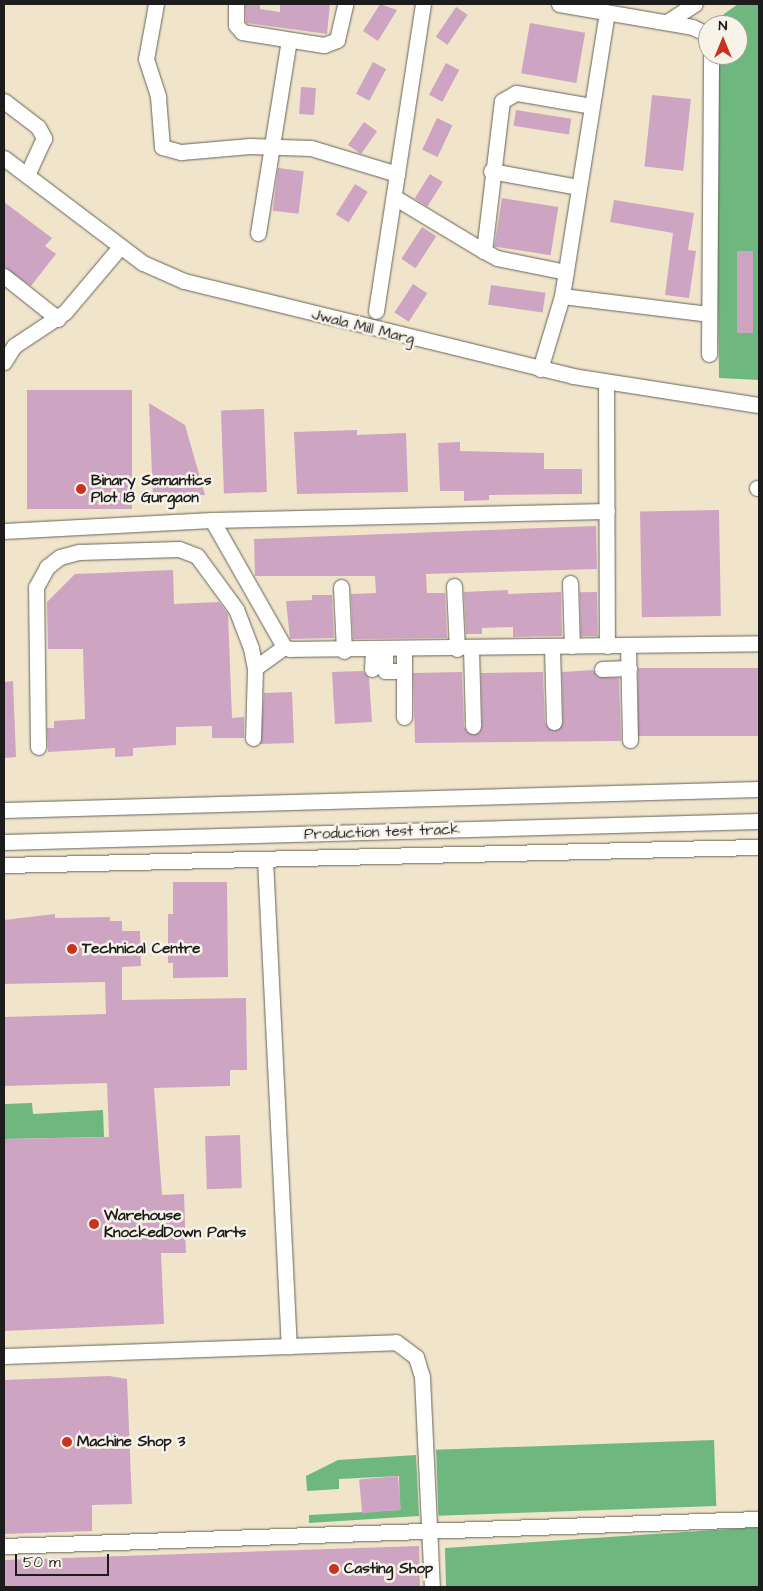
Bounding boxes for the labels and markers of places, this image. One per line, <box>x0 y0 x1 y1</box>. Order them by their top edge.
place label: Binary Semantics Plot 18 Gurgaon <box>91 471 211 506</box>
marker: Binary Semantics Plot 18 Gurgaon <box>75 483 87 495</box>
place label: Technical Centre <box>82 940 200 958</box>
marker: Technical Centre <box>66 943 78 955</box>
place label: Warehouse KnockedDown Parts <box>104 1206 246 1241</box>
marker: Warehouse KnockedDown Parts <box>88 1218 100 1230</box>
place label: Machine Shop 3 <box>77 1433 185 1451</box>
marker: Machine Shop 3 <box>61 1436 73 1448</box>
place label: Casting Shop <box>344 1560 433 1578</box>
marker: Casting Shop <box>328 1563 340 1575</box>

